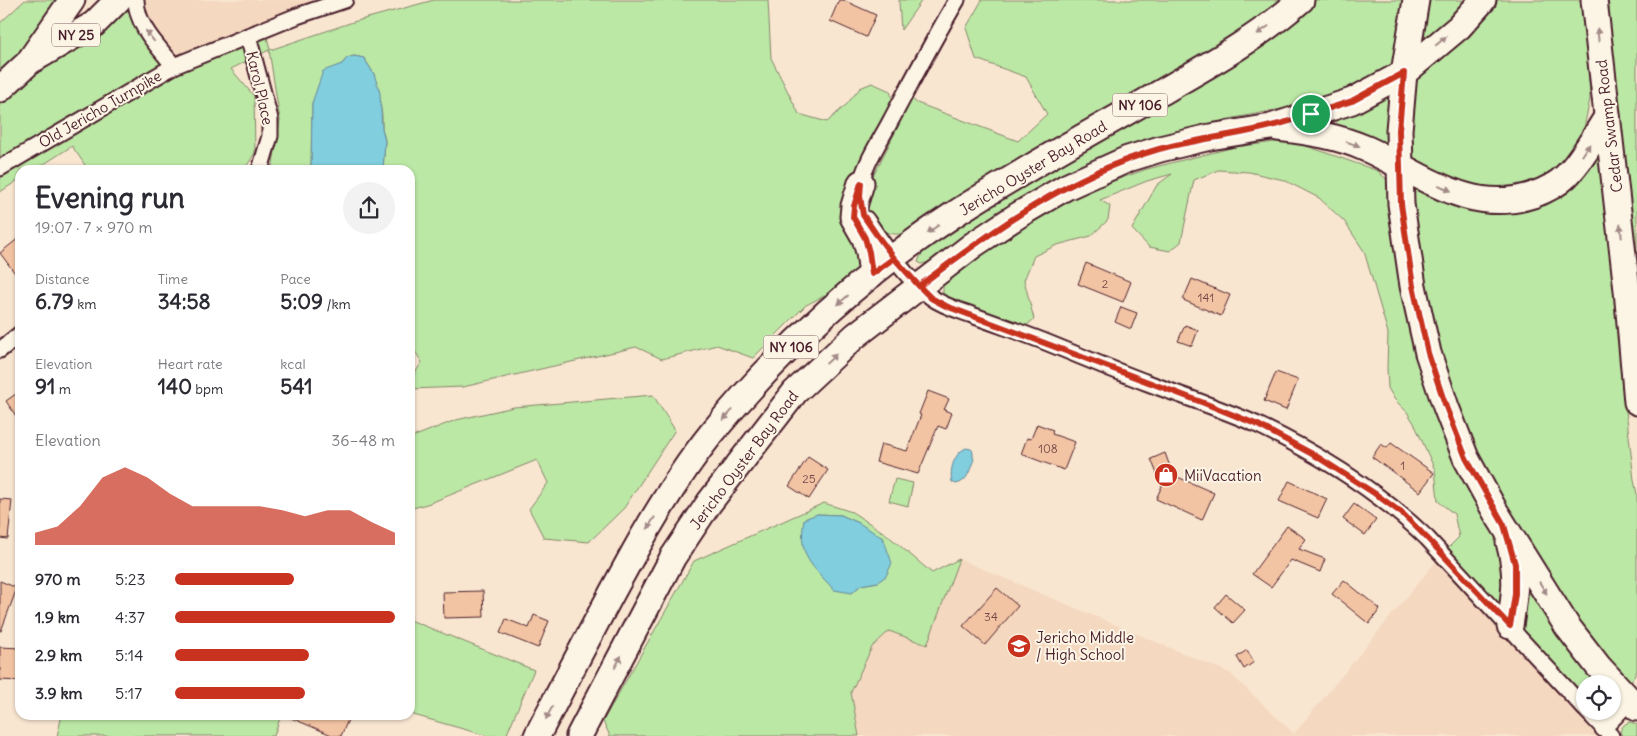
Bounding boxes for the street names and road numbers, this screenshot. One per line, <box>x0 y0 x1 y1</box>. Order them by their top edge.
road number: NY 25 <box>52 24 100 46</box>
street label: Karol Place <box>242 49 278 127</box>
street label: Cedar Swamp Road <box>1591 58 1627 193</box>
street label: Old Jericho Turnpike <box>35 66 165 152</box>
road number: NY 106 <box>1112 94 1168 116</box>
street label: Jericho Oyster Bay Road <box>956 116 1110 220</box>
road number: NY 106 <box>764 336 818 358</box>
street label: Jericho Oyster Bay Road <box>686 387 802 533</box>

